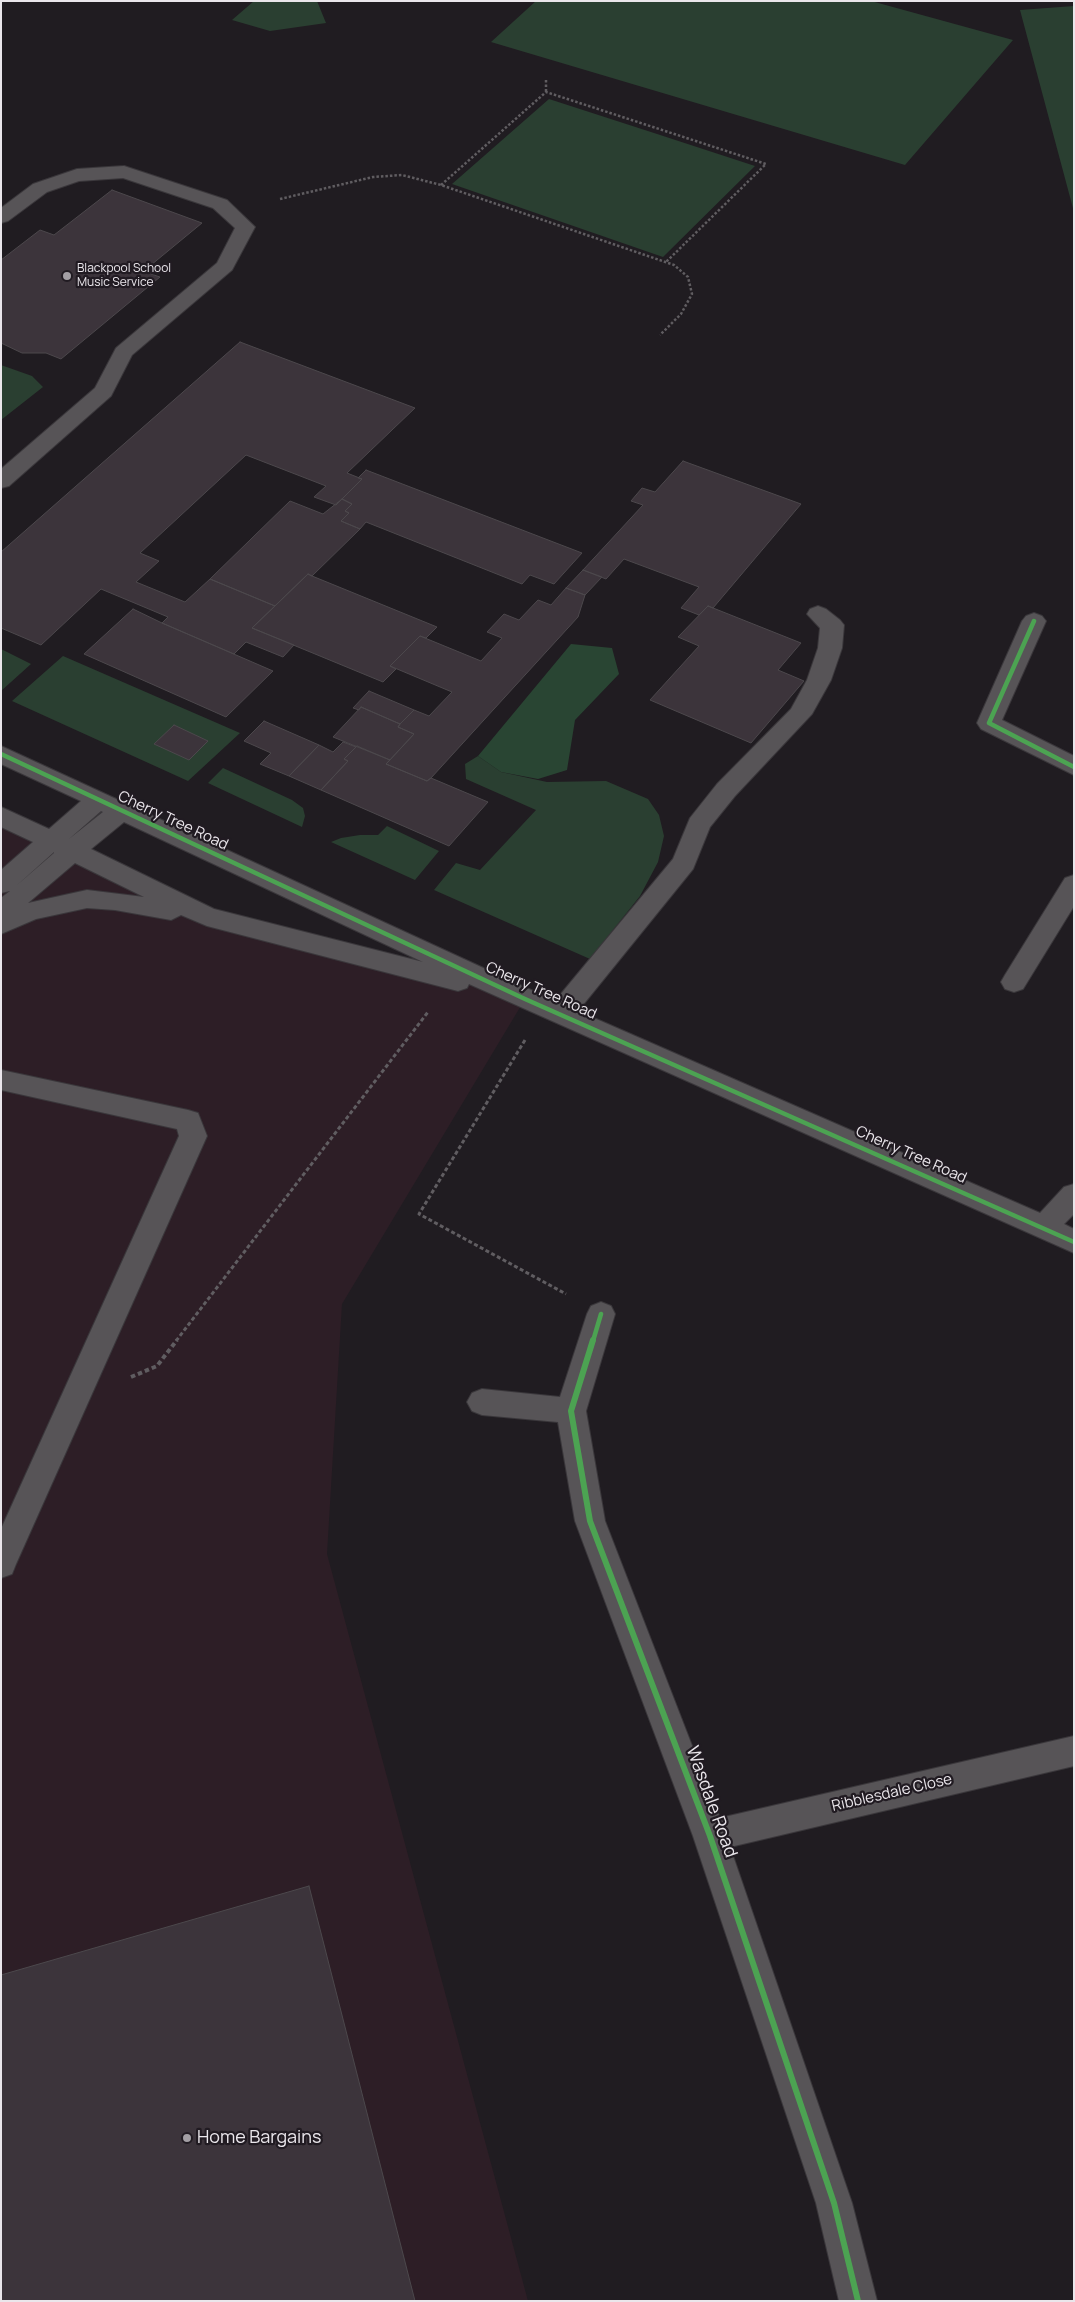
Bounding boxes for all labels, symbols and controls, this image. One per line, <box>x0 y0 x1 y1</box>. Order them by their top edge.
place label: Blackpool School Music Service <box>77 262 171 290</box>
marker: Blackpool School Music Service <box>61 270 73 282</box>
street label: Cherry Tree Road <box>115 788 231 854</box>
street label: Cherry Tree Road <box>483 958 599 1024</box>
street label: Cherry Tree Road <box>853 1122 969 1188</box>
street label: Wasdale Road <box>681 1743 741 1861</box>
street label: Ribblesdale Close <box>830 1770 954 1816</box>
place label: Home Bargains <box>197 2127 321 2149</box>
marker: Home Bargains <box>181 2132 193 2144</box>

